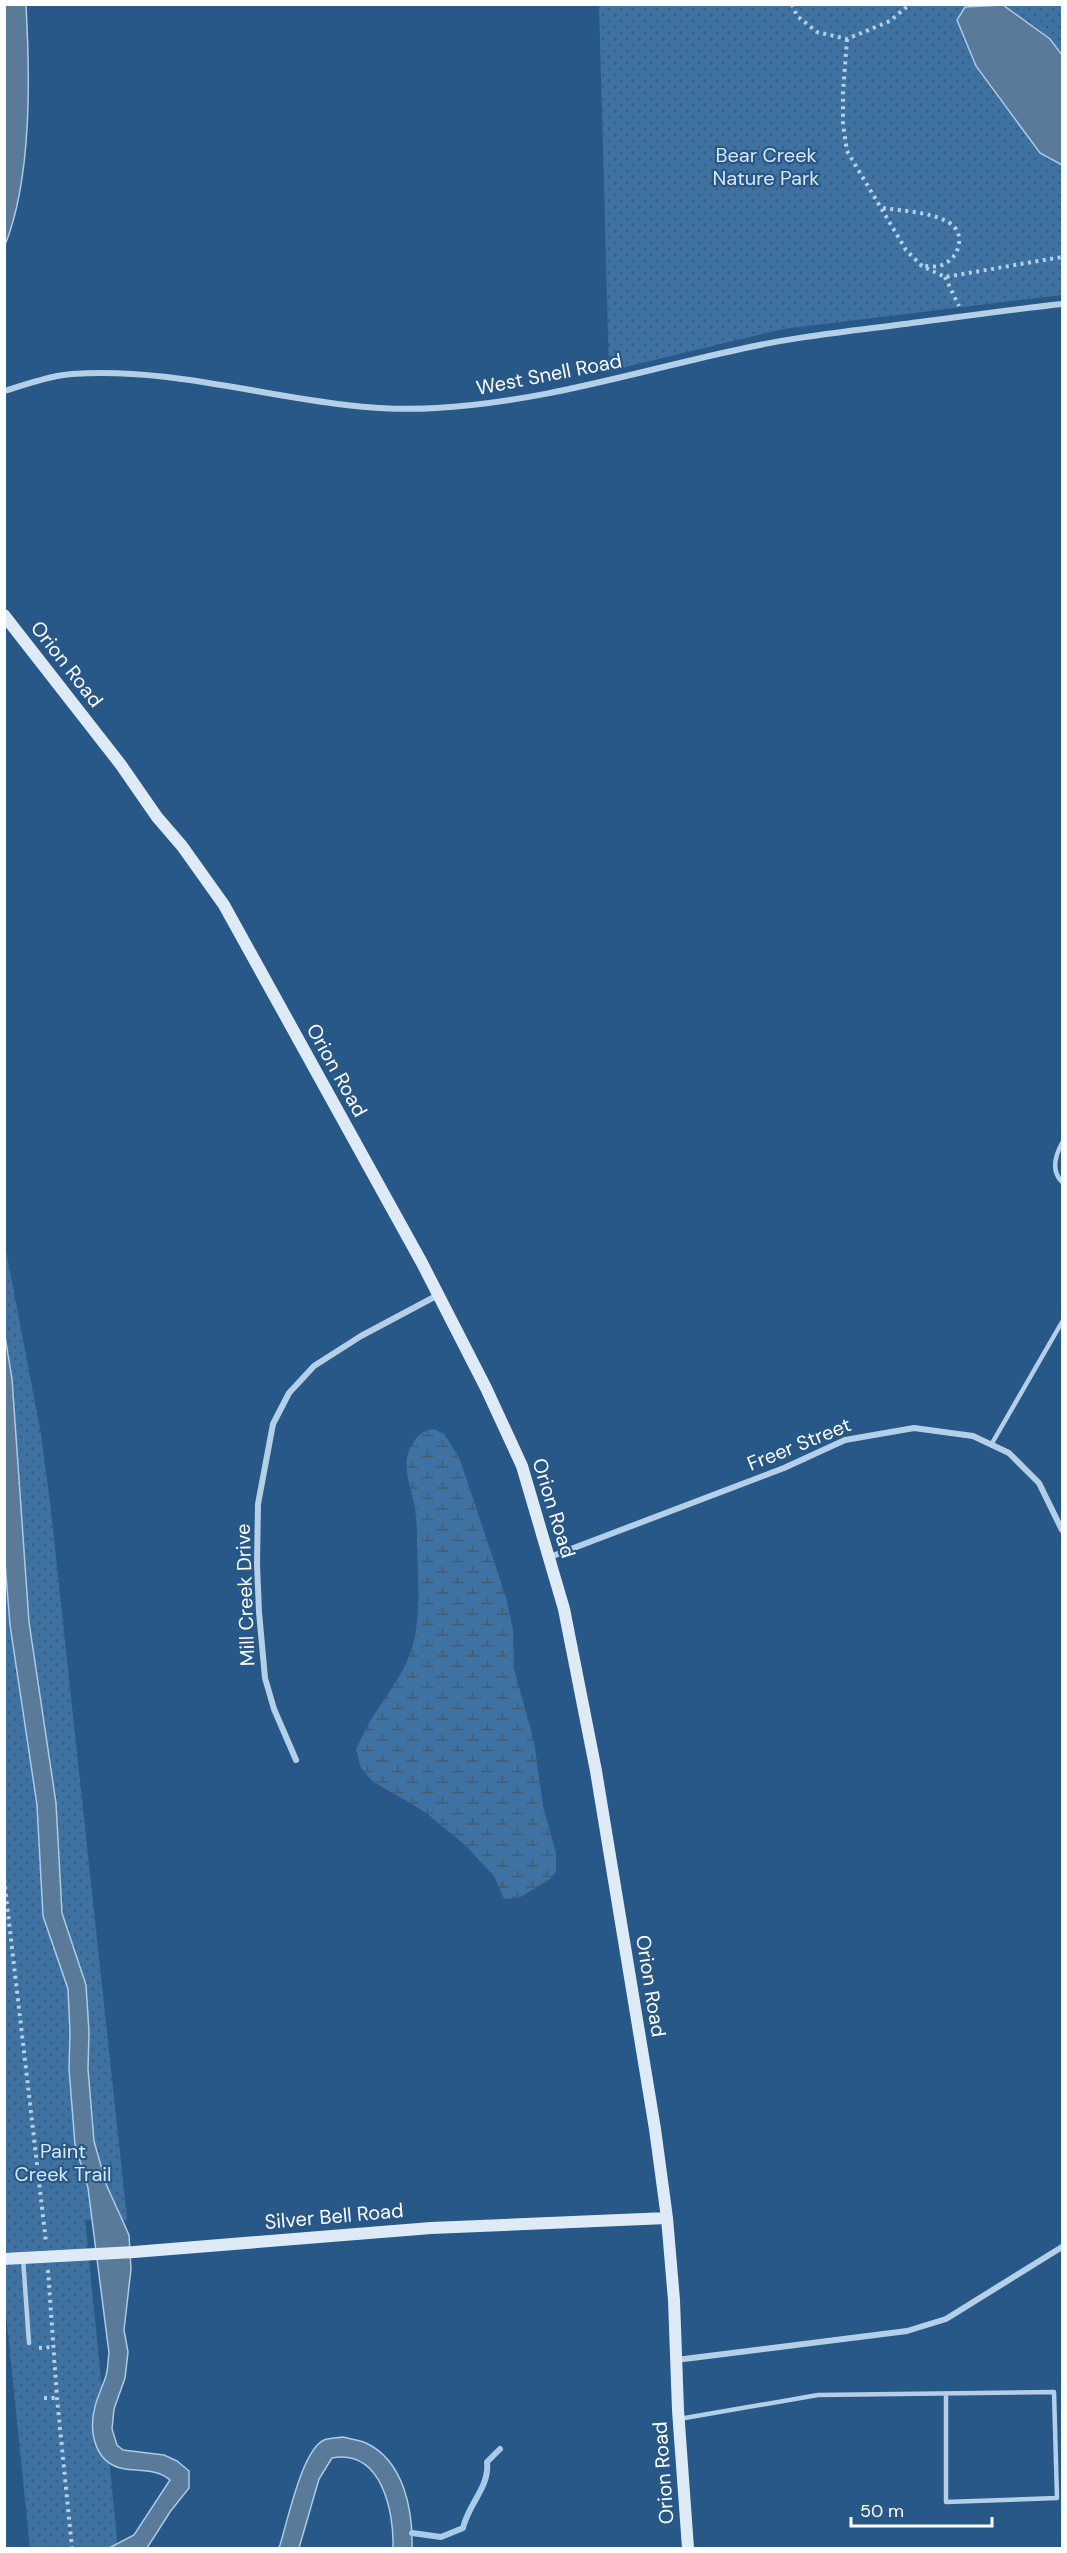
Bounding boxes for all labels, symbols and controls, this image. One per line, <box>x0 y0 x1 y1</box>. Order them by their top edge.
park label: Bear Creek Nature Park <box>713 142 819 191</box>
street label: West Snell Road <box>474 347 624 401</box>
street label: Orion Road <box>25 615 109 713</box>
street label: Orion Road <box>301 1019 373 1121</box>
street label: Freer Street <box>743 1411 855 1477</box>
street label: Orion Road <box>527 1455 581 1561</box>
street label: Mill Creek Drive <box>230 1523 260 1667</box>
street label: Orion Road <box>630 1933 672 2039</box>
park label: Paint Creek Trail <box>14 2138 112 2187</box>
street label: Silver Bell Road <box>264 2197 404 2235</box>
street label: Orion Road <box>646 2421 680 2525</box>
scale bar <box>851 2490 992 2528</box>
text: 50 m <box>860 2499 904 2523</box>

